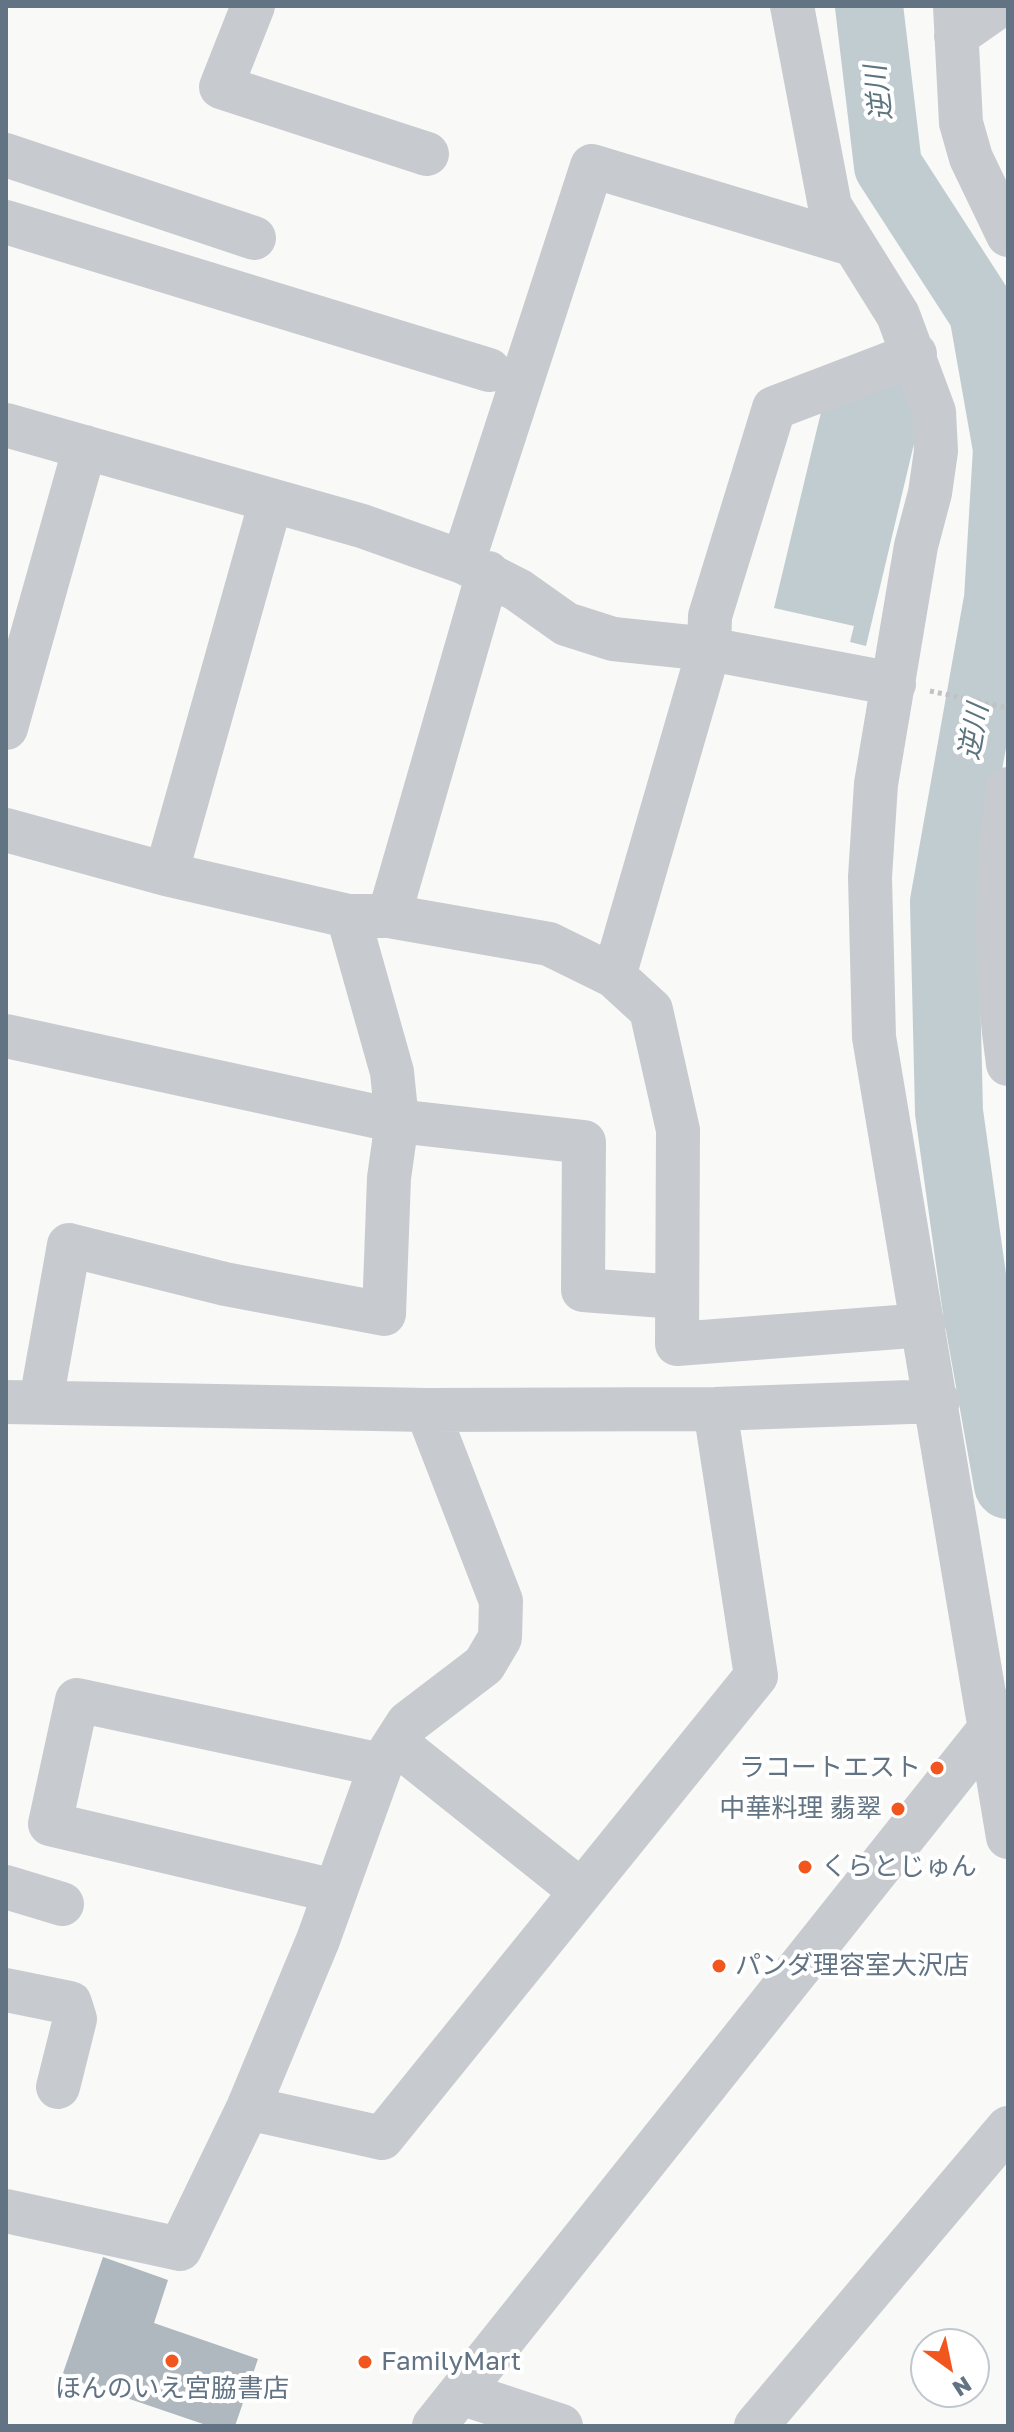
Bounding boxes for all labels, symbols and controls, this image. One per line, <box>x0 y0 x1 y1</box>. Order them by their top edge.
water label: 逆川 <box>859 63 899 123</box>
water label: 逆川 <box>953 702 995 762</box>
place label: ラコートエスト <box>739 1752 921 1784</box>
marker: ラコートエスト <box>928 1759 946 1777</box>
place label: 中華料理 翡翠 <box>720 1793 882 1825</box>
marker: 中華料理 翡翠 <box>889 1800 907 1818</box>
place label: くらとじゅん <box>821 1851 977 1883</box>
marker: くらとじゅん <box>796 1858 814 1876</box>
place label: パンダ理容室大沢店 <box>735 1950 969 1982</box>
marker: パンダ理容室大沢店 <box>710 1957 728 1975</box>
north arrow <box>910 2328 990 2408</box>
place label: FamilyMart <box>381 2346 521 2378</box>
marker: ほんのいえ宮脇書店 <box>163 2352 181 2370</box>
marker: FamilyMart <box>356 2353 374 2371</box>
text: N <box>948 2371 977 2403</box>
place label: ほんのいえ宮脇書店 <box>55 2373 289 2405</box>

